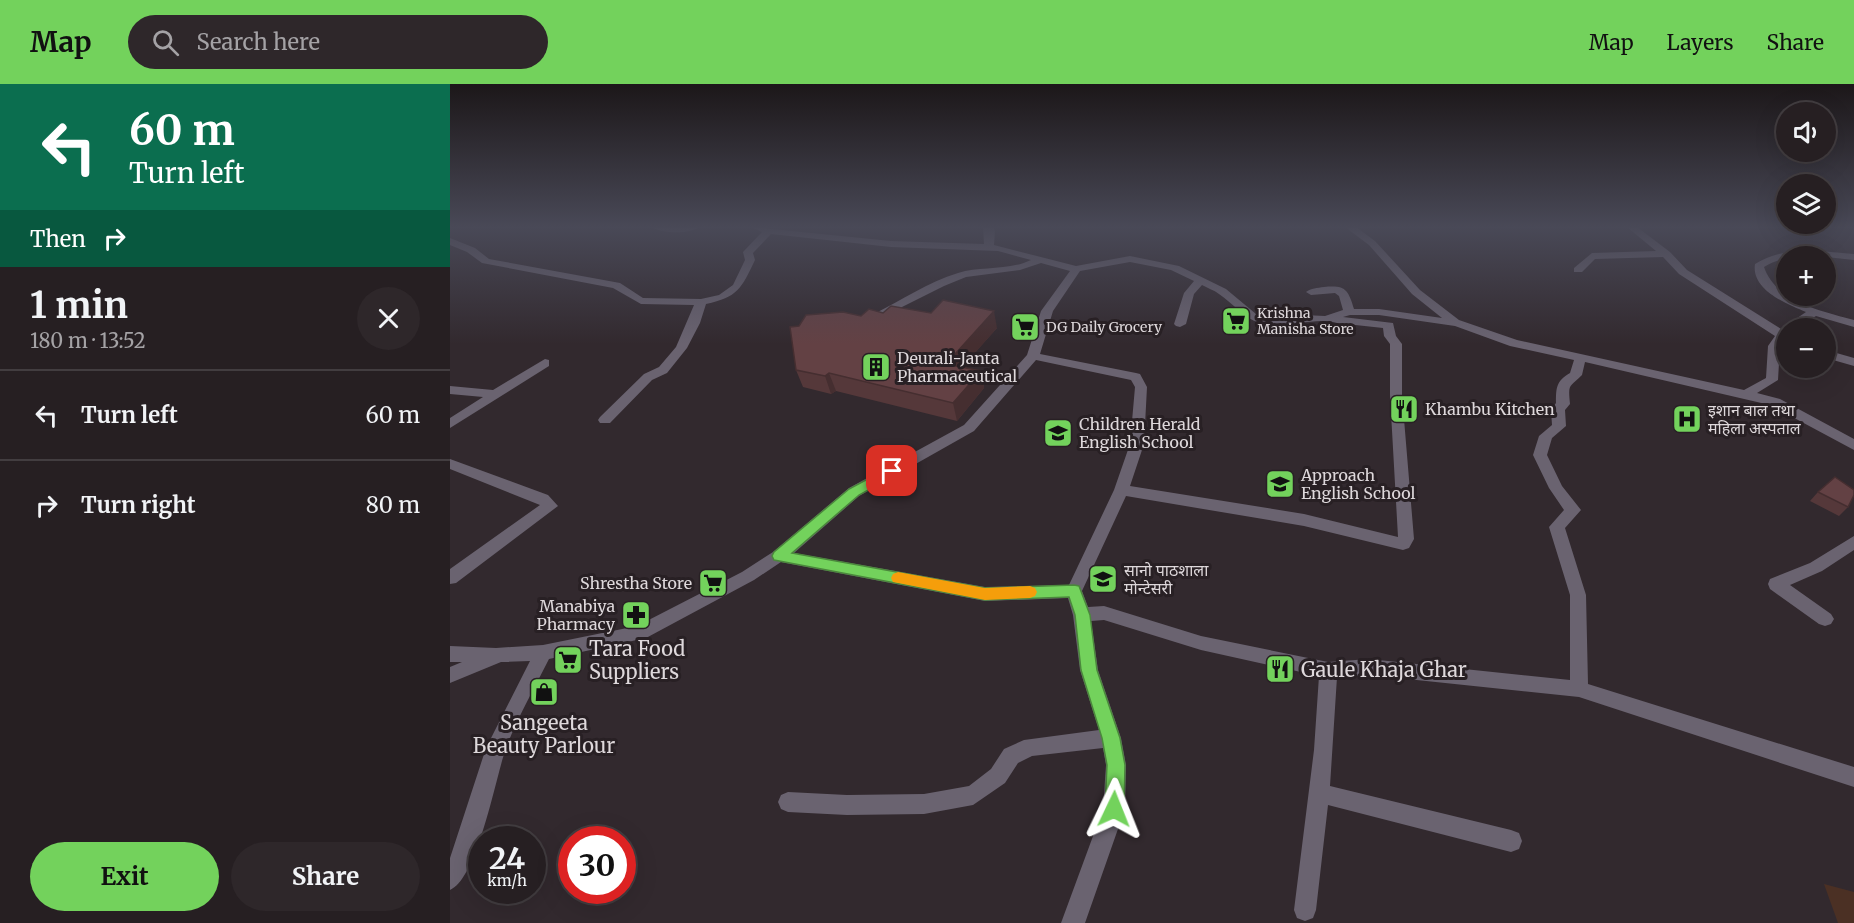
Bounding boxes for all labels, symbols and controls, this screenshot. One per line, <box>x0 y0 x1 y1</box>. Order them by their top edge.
search box <box>128 15 548 69</box>
text: Map <box>30 24 92 60</box>
icon: search <box>149 26 182 59</box>
text: Search here <box>197 28 320 56</box>
text: Map <box>1589 29 1634 56</box>
text: Layers <box>1667 29 1734 56</box>
text: Share <box>1767 29 1824 56</box>
map controls <box>1776 102 1836 378</box>
button: sound <box>1776 102 1836 162</box>
text: 60 m <box>129 104 235 156</box>
icon: left <box>30 108 108 186</box>
text: Turn left <box>129 156 244 190</box>
button: layers <box>1776 174 1836 234</box>
icon: right <box>98 222 131 255</box>
text: Then <box>30 225 86 253</box>
button: + <box>1776 246 1836 306</box>
text: 1 min <box>30 283 128 328</box>
button: close <box>357 287 420 350</box>
place label: Krishna Manisha Store <box>1257 304 1354 338</box>
supermarket icon: Krishna Manisha Store <box>1220 305 1252 337</box>
supermarket icon: DG Daily Grocery <box>1009 311 1041 343</box>
place label: DG Daily Grocery <box>1046 318 1163 336</box>
button: − <box>1776 318 1836 378</box>
text: 180 m · 13:52 <box>30 328 146 353</box>
place label: Deurali-Janta Pharmaceutical <box>897 348 1017 386</box>
building icon: Deurali-Janta Pharmaceutical <box>860 351 892 383</box>
restaurant icon: Khambu Kitchen <box>1388 393 1420 425</box>
icon: left <box>30 399 63 432</box>
place label: Khambu Kitchen <box>1425 399 1555 419</box>
place label: इशान बाल तथा महिला अस्पताल <box>1708 400 1802 438</box>
text: Turn left <box>81 401 178 429</box>
text: 60 m <box>366 401 420 429</box>
hospital icon: इशान बाल तथा महिला अस्पताल <box>1671 403 1703 435</box>
place label: Children Herald English School <box>1079 414 1201 452</box>
school or university icon: Children Herald English School <box>1042 417 1074 449</box>
pin <box>866 445 917 496</box>
icon: arrive <box>875 454 908 487</box>
place label: Approach English School <box>1300 465 1415 503</box>
school or university icon: Approach English School <box>1264 468 1296 500</box>
icon: right <box>30 489 63 522</box>
text: Turn right <box>81 491 195 519</box>
text: 80 m <box>366 491 420 519</box>
place label: सानो पाठशाला मोन्टेसरी <box>1124 560 1209 598</box>
school or university icon: सानो पाठशाला मोन्टेसरी <box>1087 563 1119 595</box>
supermarket icon: Shrestha Store <box>697 567 729 599</box>
place label: Shrestha Store <box>580 573 692 593</box>
place label: Manabiya Pharmacy <box>537 596 616 634</box>
pharmacy icon: Manabiya Pharmacy <box>620 599 652 631</box>
place label: Tara Food Suppliers <box>589 636 685 684</box>
supermarket icon: Tara Food Suppliers <box>552 644 584 676</box>
restaurant icon: Gaule Khaja Ghar <box>1264 653 1296 685</box>
place label: Gaule Khaja Ghar <box>1301 657 1467 682</box>
shop icon: Sangeeta Beauty Parlour <box>528 676 560 708</box>
place label: Sangeeta Beauty Parlour <box>473 710 615 758</box>
position arrow <box>1082 777 1146 841</box>
speed limit sign: 30 <box>558 826 636 904</box>
text: 24 <box>489 839 525 877</box>
button: Exit <box>30 842 219 911</box>
button: Share <box>231 842 420 911</box>
text: km/h <box>487 871 527 890</box>

